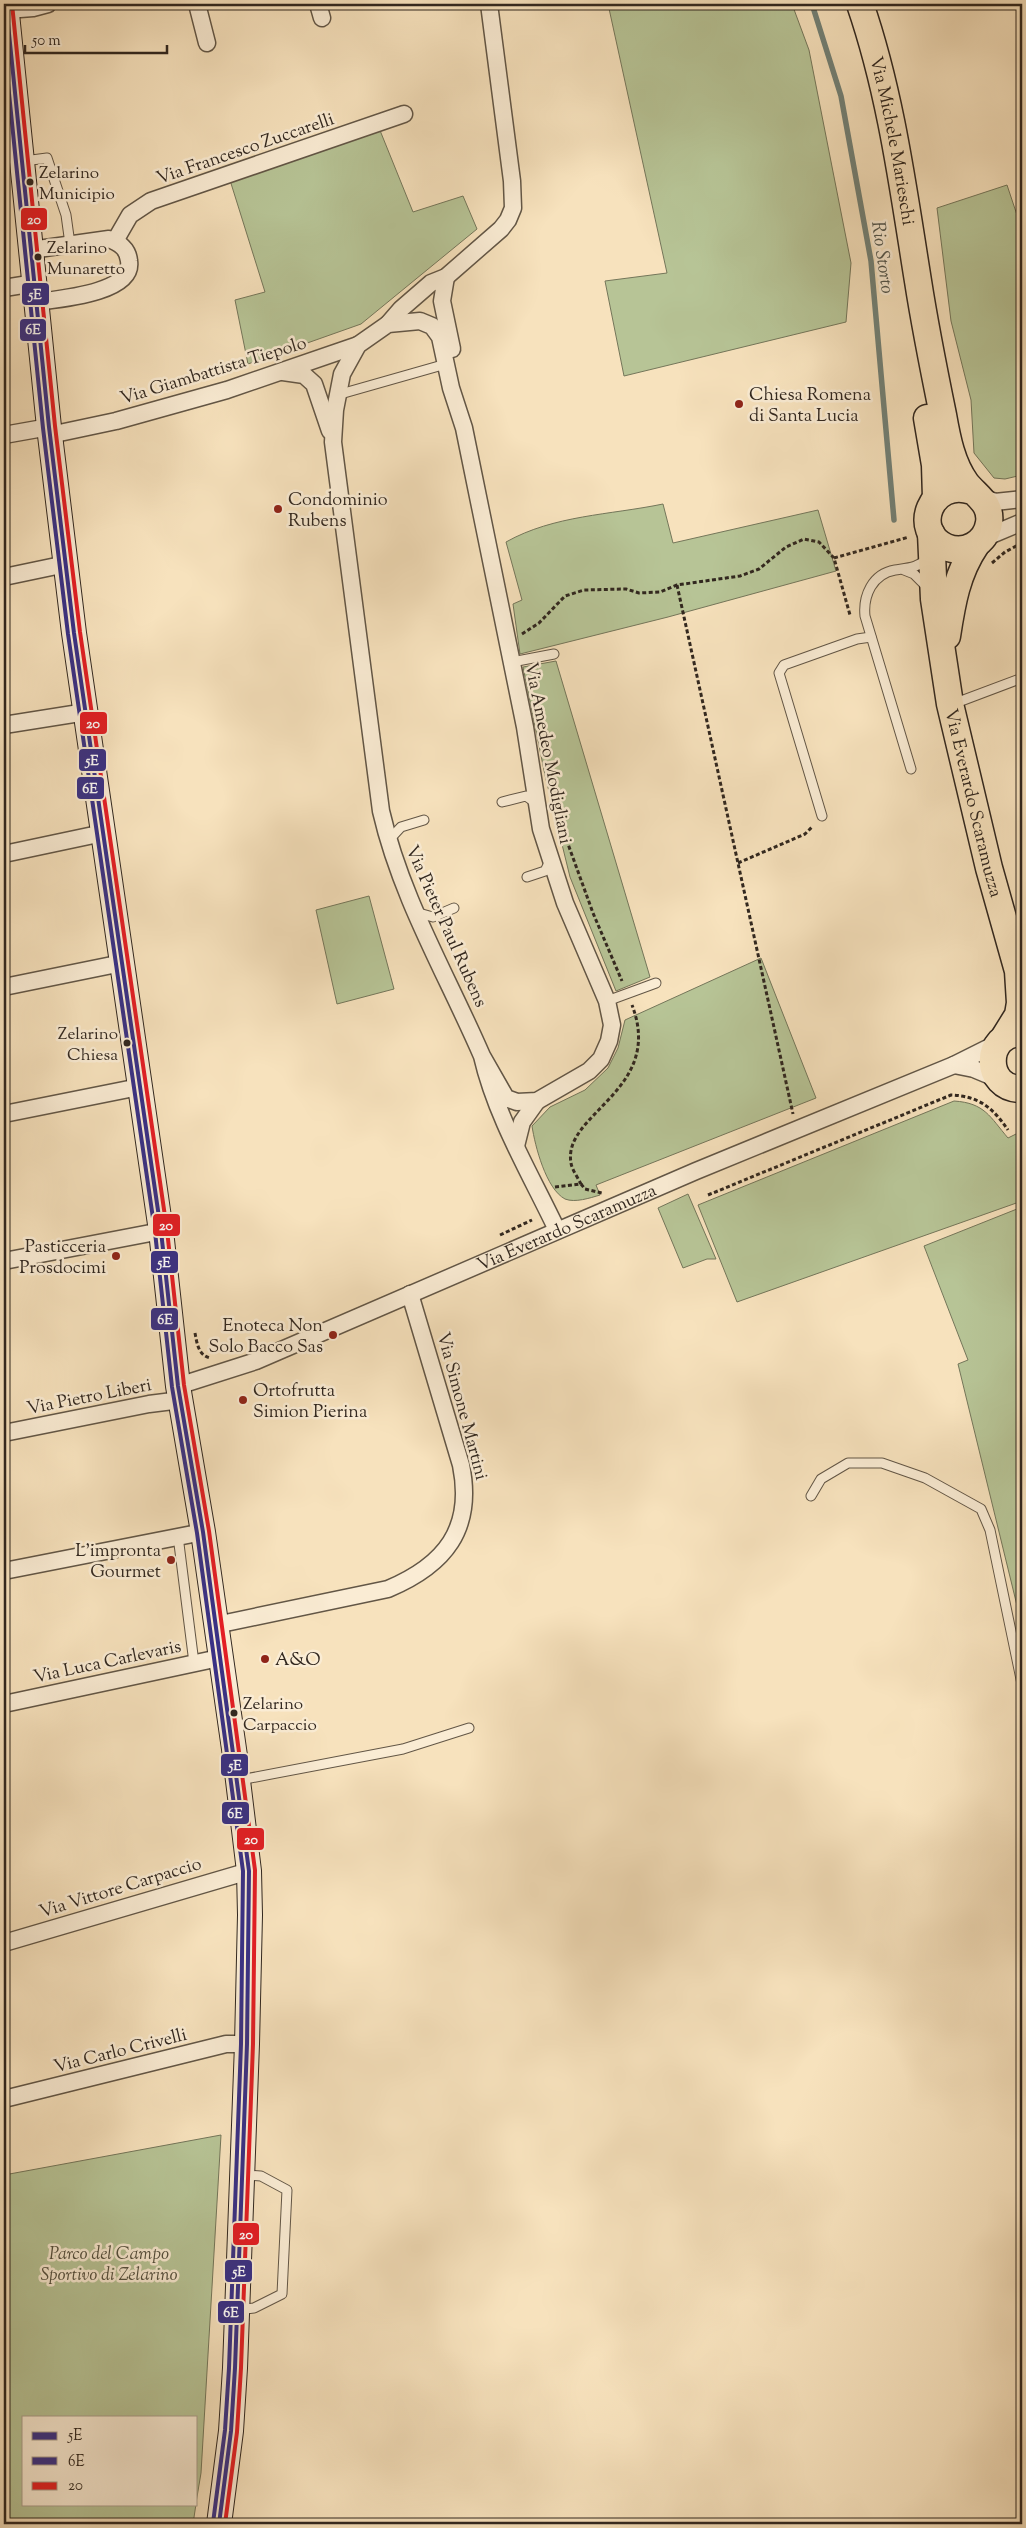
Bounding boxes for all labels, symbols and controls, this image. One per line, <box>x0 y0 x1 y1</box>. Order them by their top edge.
scale bar <box>25 22 168 54</box>
text: 50 m <box>31 31 61 52</box>
street label: Via Michele Marieschi <box>862 54 920 228</box>
street label: Via Francesco Zuccarelli <box>153 107 338 193</box>
place label: Zelarino Municipio <box>39 162 115 207</box>
marker: Zelarino Municipio <box>25 177 35 187</box>
line badge: 20 <box>20 207 48 231</box>
text: 20 <box>27 211 42 231</box>
water label: Rio Storto <box>863 219 900 295</box>
place label: Zelarino Munaretto <box>47 237 125 282</box>
marker: Zelarino Munaretto <box>33 252 43 262</box>
line badge: 5E <box>21 282 50 306</box>
text: 5E <box>27 286 42 306</box>
line badge: 6E <box>19 318 47 342</box>
text: 6E <box>25 321 41 341</box>
street label: Via Giambattista Tiepolo <box>117 331 310 413</box>
place label: Chiesa Romena di Santa Lucia <box>749 383 871 430</box>
marker: Chiesa Romena di Santa Lucia <box>733 398 745 410</box>
place label: Condominio Rubens <box>288 488 388 535</box>
marker: Condominio Rubens <box>272 503 284 515</box>
street label: Via Amedeo Modigliani <box>517 660 577 847</box>
street label: Via Everardo Scaramuzza <box>937 706 1008 901</box>
line badge: 20 <box>79 711 108 735</box>
text: 20 <box>86 715 101 735</box>
line badge: 5E <box>78 748 107 772</box>
text: 5E <box>84 752 99 772</box>
line badge: 6E <box>76 776 105 800</box>
text: 6E <box>82 780 98 800</box>
street label: Via Pieter Paul Rubens <box>398 842 493 1012</box>
place label: Zelarino Chiesa <box>58 1023 118 1068</box>
marker: Zelarino Chiesa <box>122 1038 132 1048</box>
street label: Via Everardo Scaramuzza <box>473 1179 661 1279</box>
line badge: 20 <box>152 1213 181 1237</box>
text: 20 <box>159 1217 174 1237</box>
place label: Pasticceria Prosdocimi <box>19 1235 106 1282</box>
marker: Pasticceria Prosdocimi <box>110 1250 122 1262</box>
line badge: 5E <box>150 1250 179 1274</box>
text: 5E <box>156 1254 171 1274</box>
line badge: 6E <box>150 1307 179 1331</box>
text: 6E <box>157 1311 173 1331</box>
place label: Enoteca Non Solo Bacco Sas <box>209 1314 323 1361</box>
marker: Enoteca Non Solo Bacco Sas <box>327 1329 339 1341</box>
street label: Via Simone Martini <box>429 1330 493 1483</box>
street label: Via Pietro Liberi <box>25 1373 154 1423</box>
place label: Ortofrutta Simion Pierina <box>253 1379 367 1426</box>
marker: Ortofrutta Simion Pierina <box>237 1394 249 1406</box>
place label: L'impronta Gourmet <box>75 1539 161 1586</box>
marker: L'impronta Gourmet <box>165 1554 177 1566</box>
street label: Via Luca Carlevaris <box>31 1635 184 1691</box>
place label: A&O <box>275 1648 321 1674</box>
marker: A&O <box>259 1653 271 1665</box>
place label: Zelarino Carpaccio <box>243 1693 317 1738</box>
marker: Zelarino Carpaccio <box>229 1708 239 1718</box>
line badge: 5E <box>220 1753 249 1777</box>
text: 5E <box>227 1757 242 1777</box>
line badge: 6E <box>221 1801 250 1825</box>
text: 6E <box>227 1805 243 1825</box>
line badge: 20 <box>236 1827 265 1851</box>
text: 20 <box>244 1831 259 1851</box>
street label: Via Vittore Carpaccio <box>36 1852 205 1926</box>
street label: Via Carlo Crivelli <box>51 2023 190 2081</box>
line badge: 20 <box>232 2222 260 2246</box>
text: 20 <box>239 2226 254 2246</box>
park label: Parco del Campo Sportivo di Zelarino <box>40 2242 178 2289</box>
line badge: 5E <box>224 2259 253 2283</box>
text: 5E <box>231 2263 246 2283</box>
line badge: 6E <box>217 2300 245 2324</box>
text: 6E <box>223 2304 239 2324</box>
legend <box>22 2416 198 2506</box>
text: 5E <box>67 2426 82 2447</box>
text: 6E <box>68 2452 85 2473</box>
text: 20 <box>68 2476 83 2497</box>

